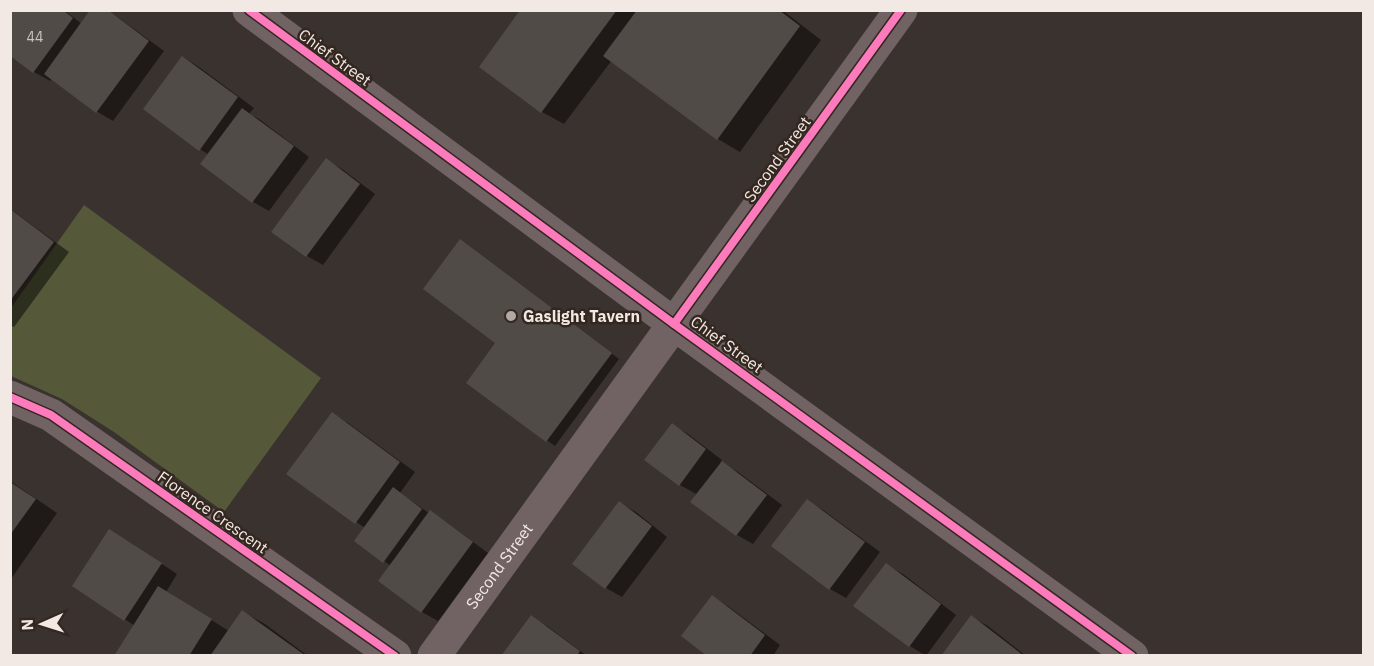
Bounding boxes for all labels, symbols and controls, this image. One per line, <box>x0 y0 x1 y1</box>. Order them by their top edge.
street label: Chief Street <box>295 24 375 90</box>
house number: 44 <box>27 28 43 46</box>
street label: Second Street <box>739 112 815 206</box>
place label: Gaslight Tavern <box>523 306 640 326</box>
marker: Gaslight Tavern <box>504 309 518 323</box>
street label: Chief Street <box>687 311 767 377</box>
street label: Florence Crescent <box>154 466 272 558</box>
street label: Second Street <box>461 519 537 613</box>
north arrow <box>12 594 72 654</box>
text: N <box>17 618 37 631</box>

